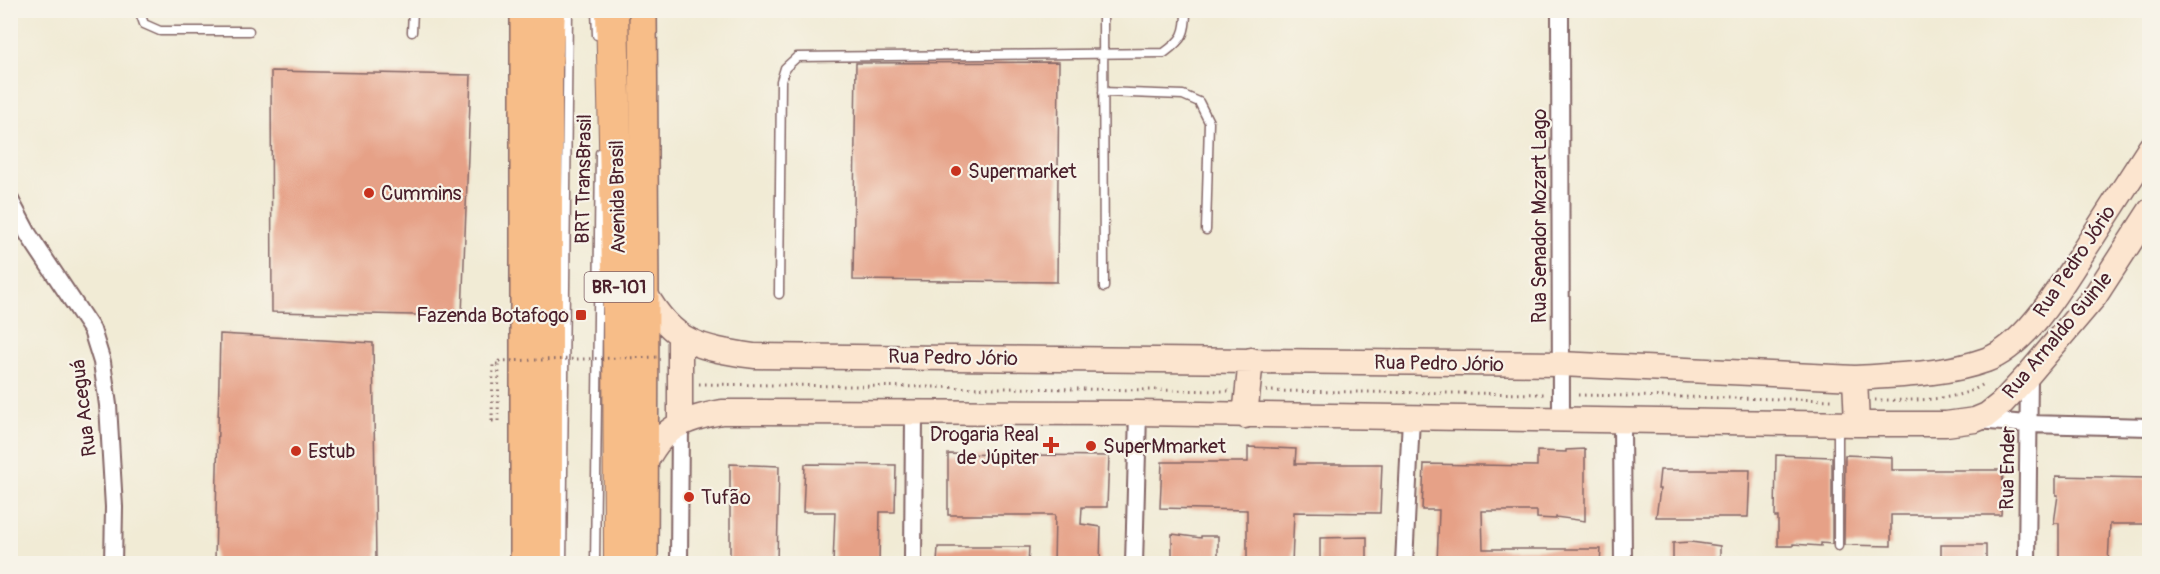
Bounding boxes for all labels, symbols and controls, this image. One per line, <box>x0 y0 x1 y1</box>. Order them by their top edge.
street label: Rua Senador Mozart Lago <box>1527 109 1552 323</box>
street label: BRT TransBrasil <box>570 114 597 244</box>
street label: Avenida Brasil <box>604 140 631 254</box>
place label: Supermarket <box>968 159 1078 184</box>
marker: Supermarket <box>949 164 963 178</box>
place label: Cummins <box>381 181 462 206</box>
marker: Cummins <box>362 186 376 200</box>
street label: Rua Pedro Jório <box>2028 200 2121 322</box>
street label: Rua Arnaldo Guinle <box>1997 267 2118 404</box>
road number: BR-101 <box>584 272 654 302</box>
place label: Fazenda Botafogo <box>416 303 569 328</box>
marker: Fazenda Botafogo <box>574 308 588 322</box>
street label: Rua Pedro Jório <box>888 344 1018 371</box>
street label: Rua Pedro Jório <box>1374 350 1504 377</box>
street label: Rua Aceguá <box>65 358 102 458</box>
place label: Drogaria Real de Júpiter <box>930 422 1039 470</box>
street label: Rua Ender <box>1994 426 2021 510</box>
place label: SuperMmarket <box>1103 434 1227 459</box>
marker: Drogaria Real de Júpiter <box>1044 438 1058 452</box>
place label: Estub <box>308 439 355 464</box>
marker: SuperMmarket <box>1084 439 1098 453</box>
marker: Estub <box>289 444 303 458</box>
place label: Tufão <box>701 485 751 510</box>
marker: Tufão <box>682 490 696 504</box>

